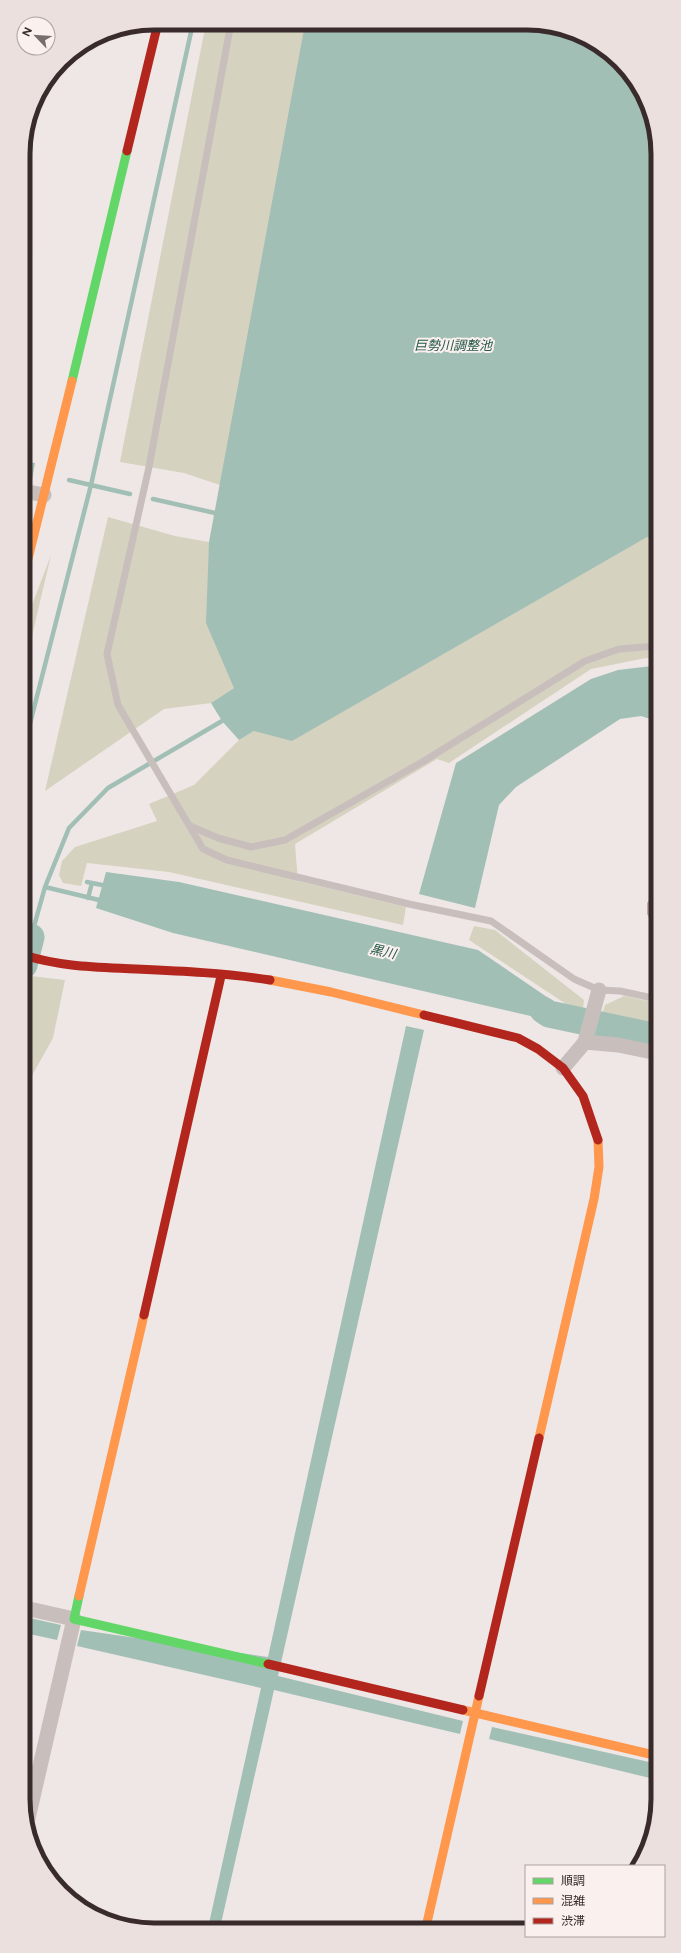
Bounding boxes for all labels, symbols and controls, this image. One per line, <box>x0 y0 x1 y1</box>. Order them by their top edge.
north arrow <box>16 16 56 56</box>
text: N <box>20 25 35 39</box>
water label: 巨勢川調整池 <box>414 338 494 353</box>
water label: 黒川 <box>369 941 399 962</box>
legend <box>525 1865 665 1937</box>
text: 順調 <box>561 1874 585 1888</box>
text: 混雑 <box>561 1894 585 1908</box>
text: 渋滞 <box>561 1914 585 1928</box>

